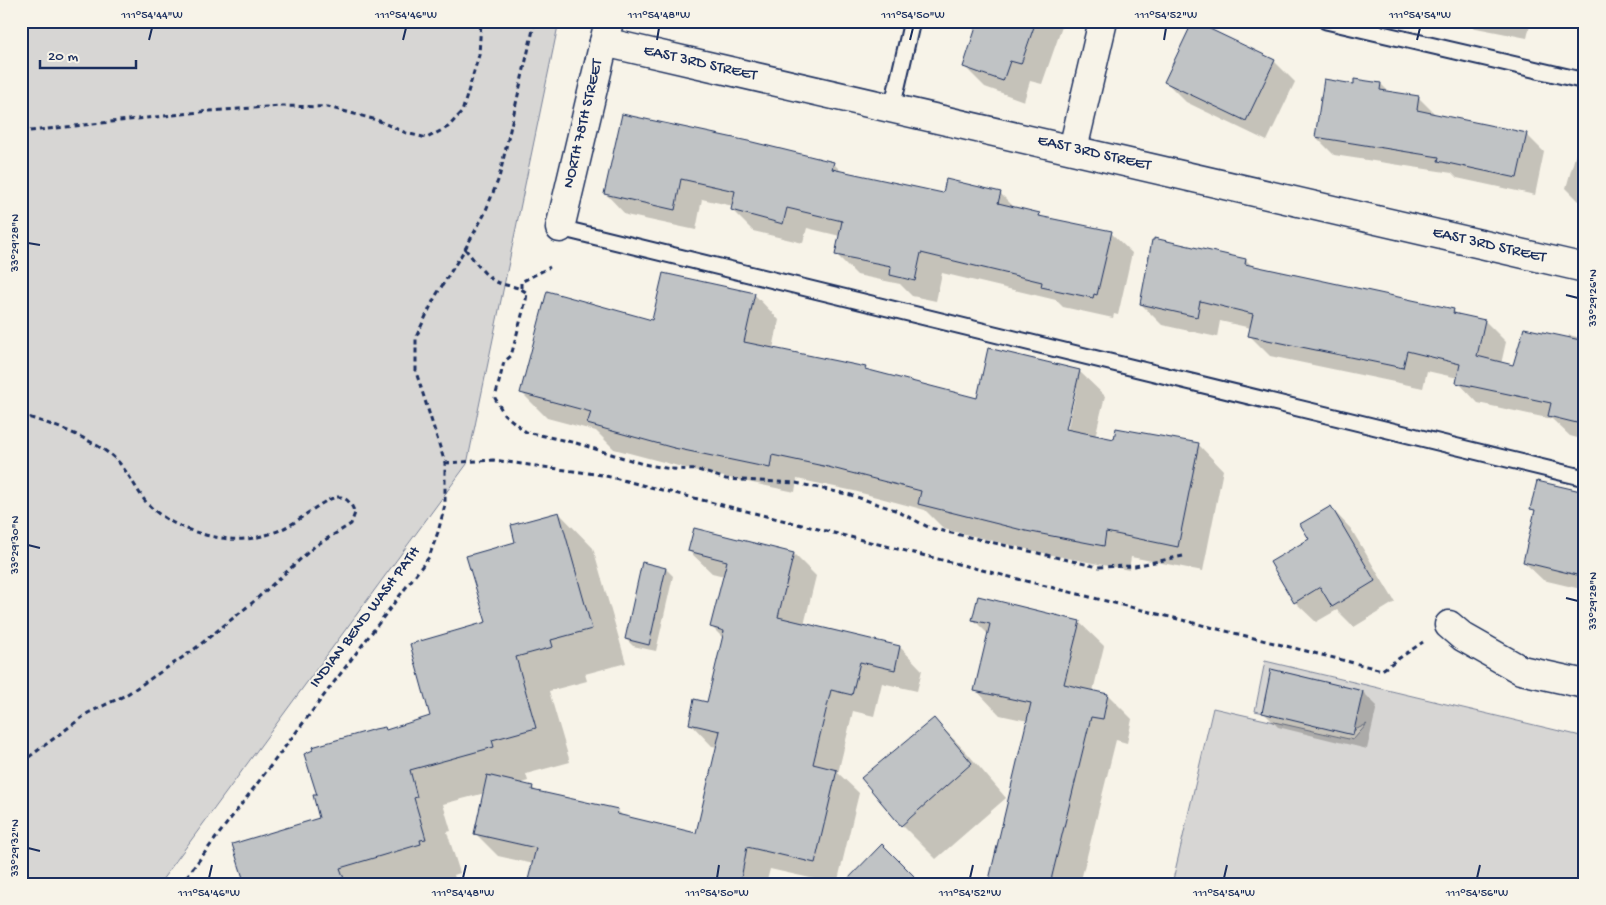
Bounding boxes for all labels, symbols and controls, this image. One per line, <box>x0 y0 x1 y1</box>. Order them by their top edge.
text: 111°54'44"W <box>120 9 183 23</box>
text: 111°54'46"W <box>374 9 437 23</box>
text: 111°54'48"W <box>627 9 690 23</box>
text: 111°54'50"W <box>880 9 945 23</box>
text: 111°54'52"W <box>1134 9 1197 23</box>
text: 111°54'54"W <box>1388 9 1451 23</box>
scale bar <box>40 38 136 70</box>
street label: EAST 3RD STREET <box>641 42 759 86</box>
text: 20 m <box>48 48 78 66</box>
street label: NORTH 78TH STREET <box>560 57 608 190</box>
street label: EAST 3RD STREET <box>1035 132 1153 176</box>
text: 33°29'28"N <box>9 214 23 273</box>
street label: EAST 3RD STREET <box>1430 224 1548 268</box>
text: 33°29'26"N <box>1587 269 1601 328</box>
text: 33°29'30"N <box>9 516 23 575</box>
street label: INDIAN BEND WASH PATH <box>307 543 426 692</box>
text: 33°29'28"N <box>1587 572 1601 631</box>
text: 33°29'32"N <box>9 819 23 878</box>
text: 111°54'46"W <box>177 887 240 901</box>
text: 111°54'48"W <box>431 887 494 901</box>
text: 111°54'50"W <box>684 887 749 901</box>
text: 111°54'52"W <box>938 887 1001 901</box>
text: 111°54'54"W <box>1192 887 1255 901</box>
text: 111°54'56"W <box>1445 887 1508 901</box>

